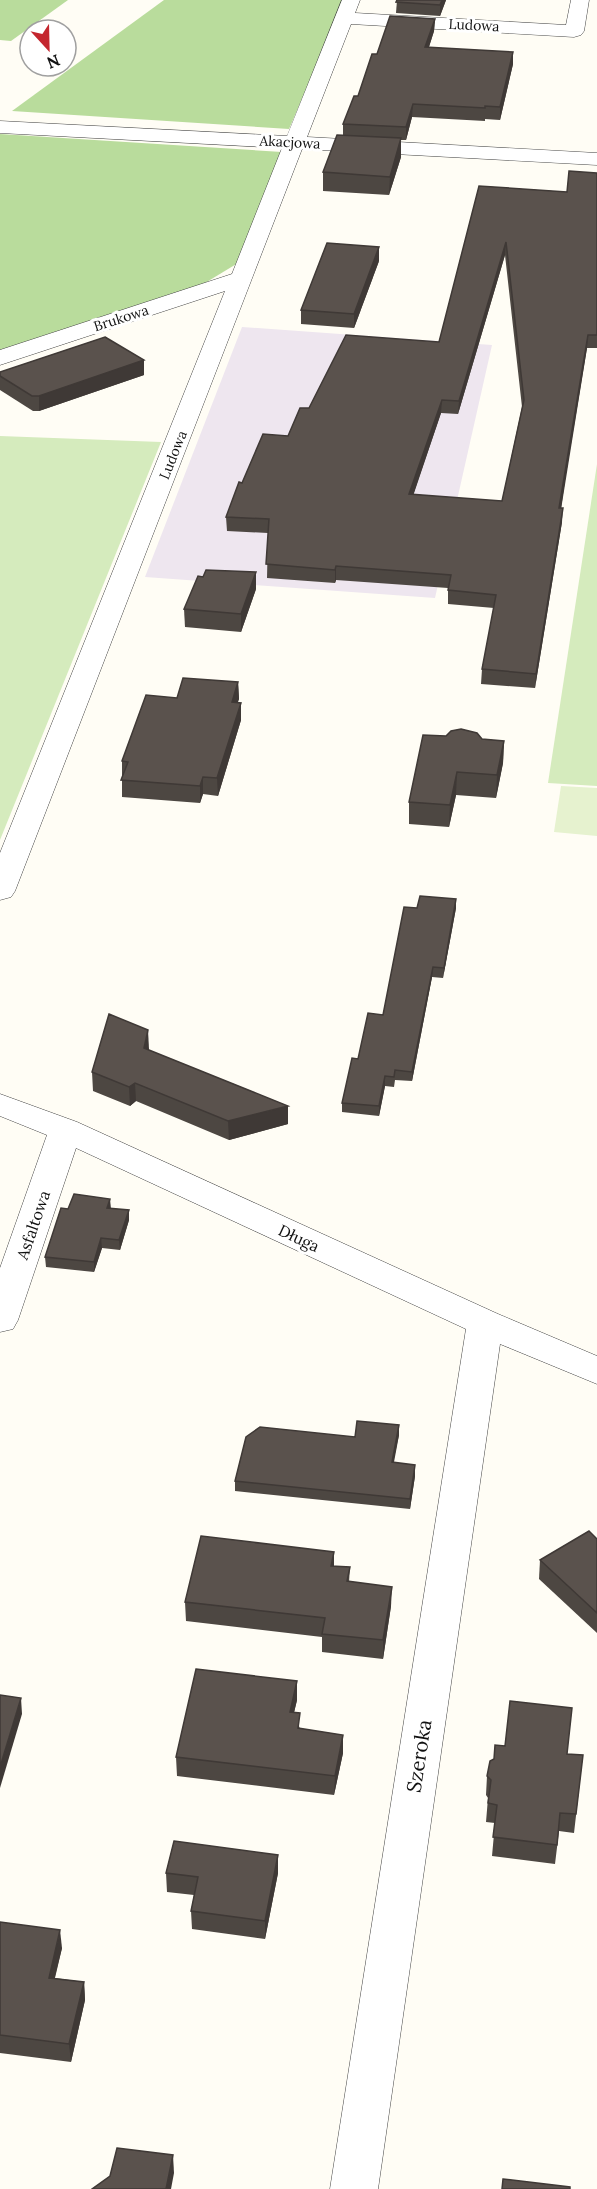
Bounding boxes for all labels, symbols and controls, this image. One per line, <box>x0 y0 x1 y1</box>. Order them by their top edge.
street label: Ludowa <box>448 15 500 35</box>
north arrow <box>18 18 78 78</box>
text: N <box>44 50 63 73</box>
street label: Akacjowa <box>258 131 321 153</box>
street label: Brukowa <box>91 301 151 335</box>
street label: Ludowa <box>155 428 191 482</box>
street label: Asfaltowa <box>12 1188 54 1263</box>
street label: Długa <box>275 1220 323 1256</box>
street label: Szeroka <box>400 1718 437 1794</box>

